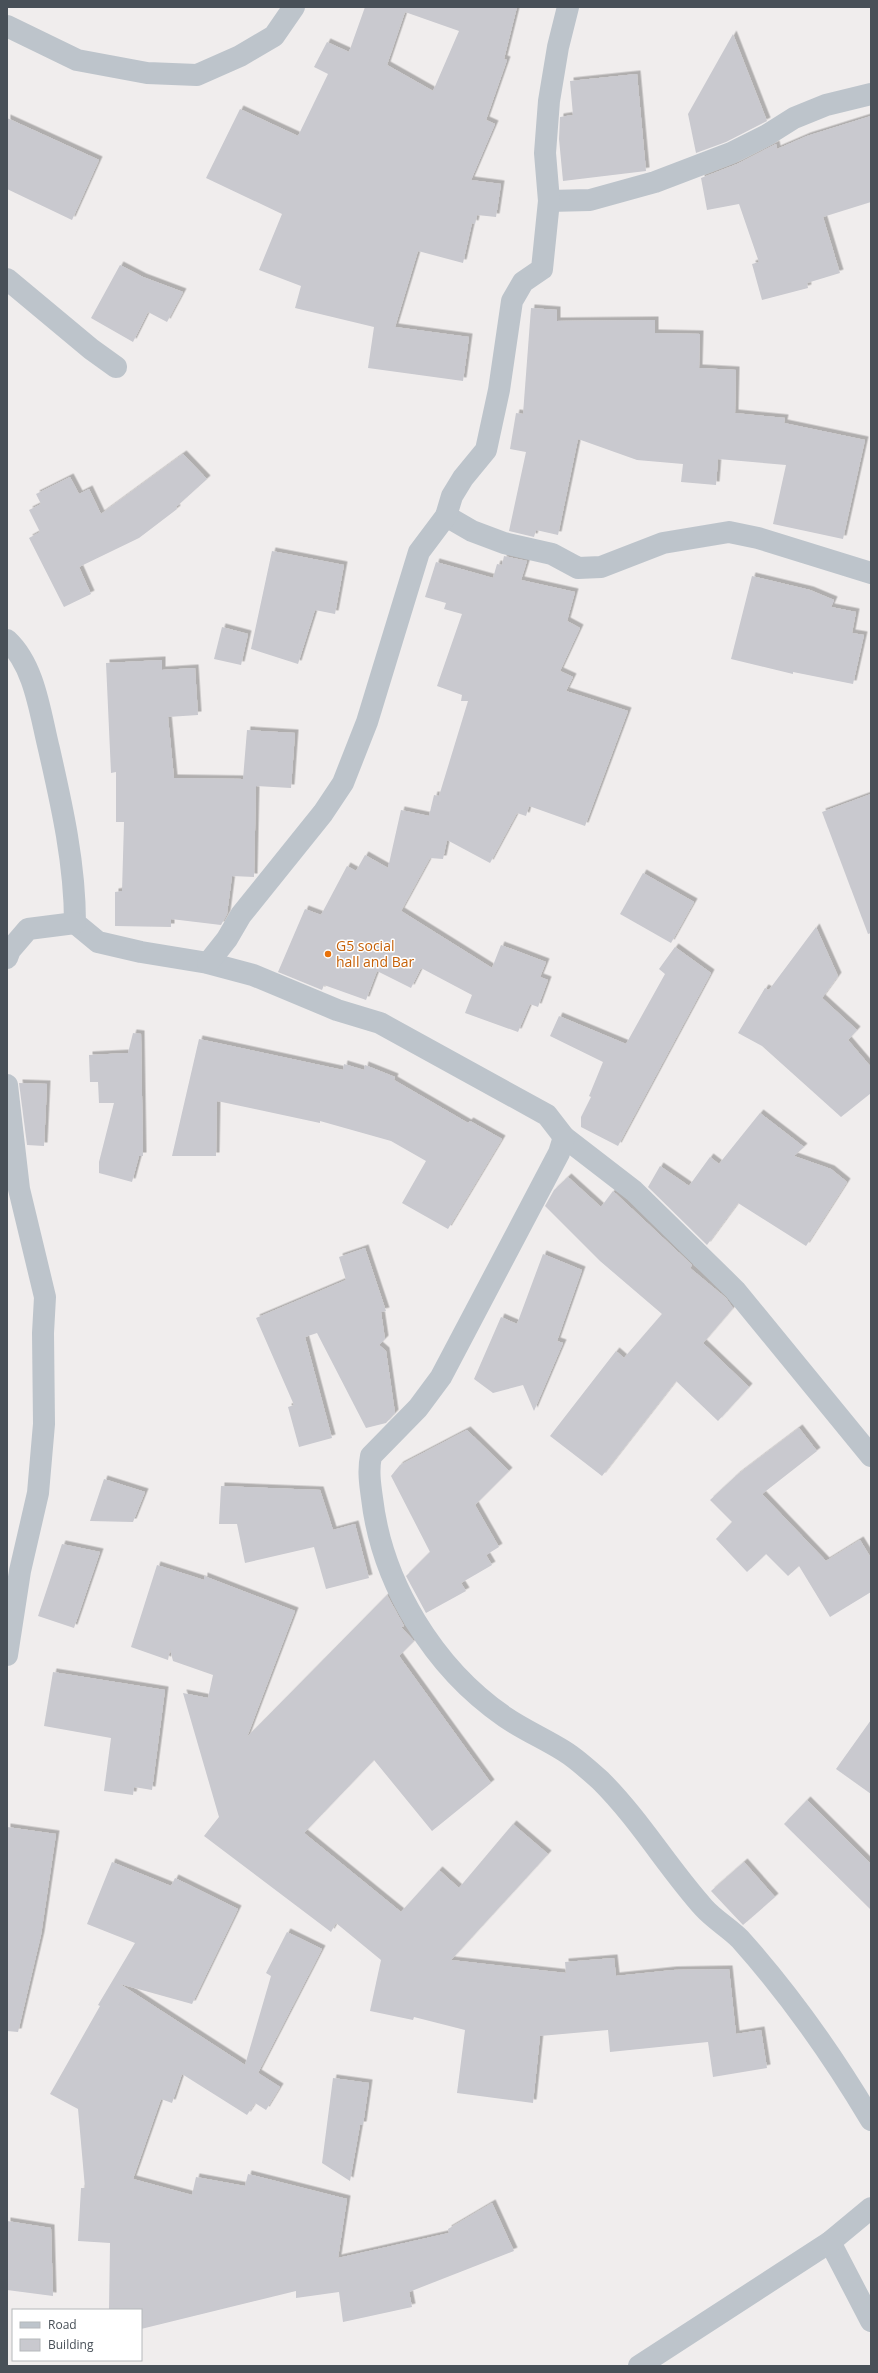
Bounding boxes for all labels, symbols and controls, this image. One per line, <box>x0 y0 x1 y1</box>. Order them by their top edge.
place label: G5 social hall and Bar <box>336 936 414 971</box>
marker: G5 social hall and Bar <box>323 949 333 959</box>
legend <box>12 2309 142 2361</box>
text: Road <box>48 2316 77 2333</box>
text: Building <box>48 2336 94 2353</box>

